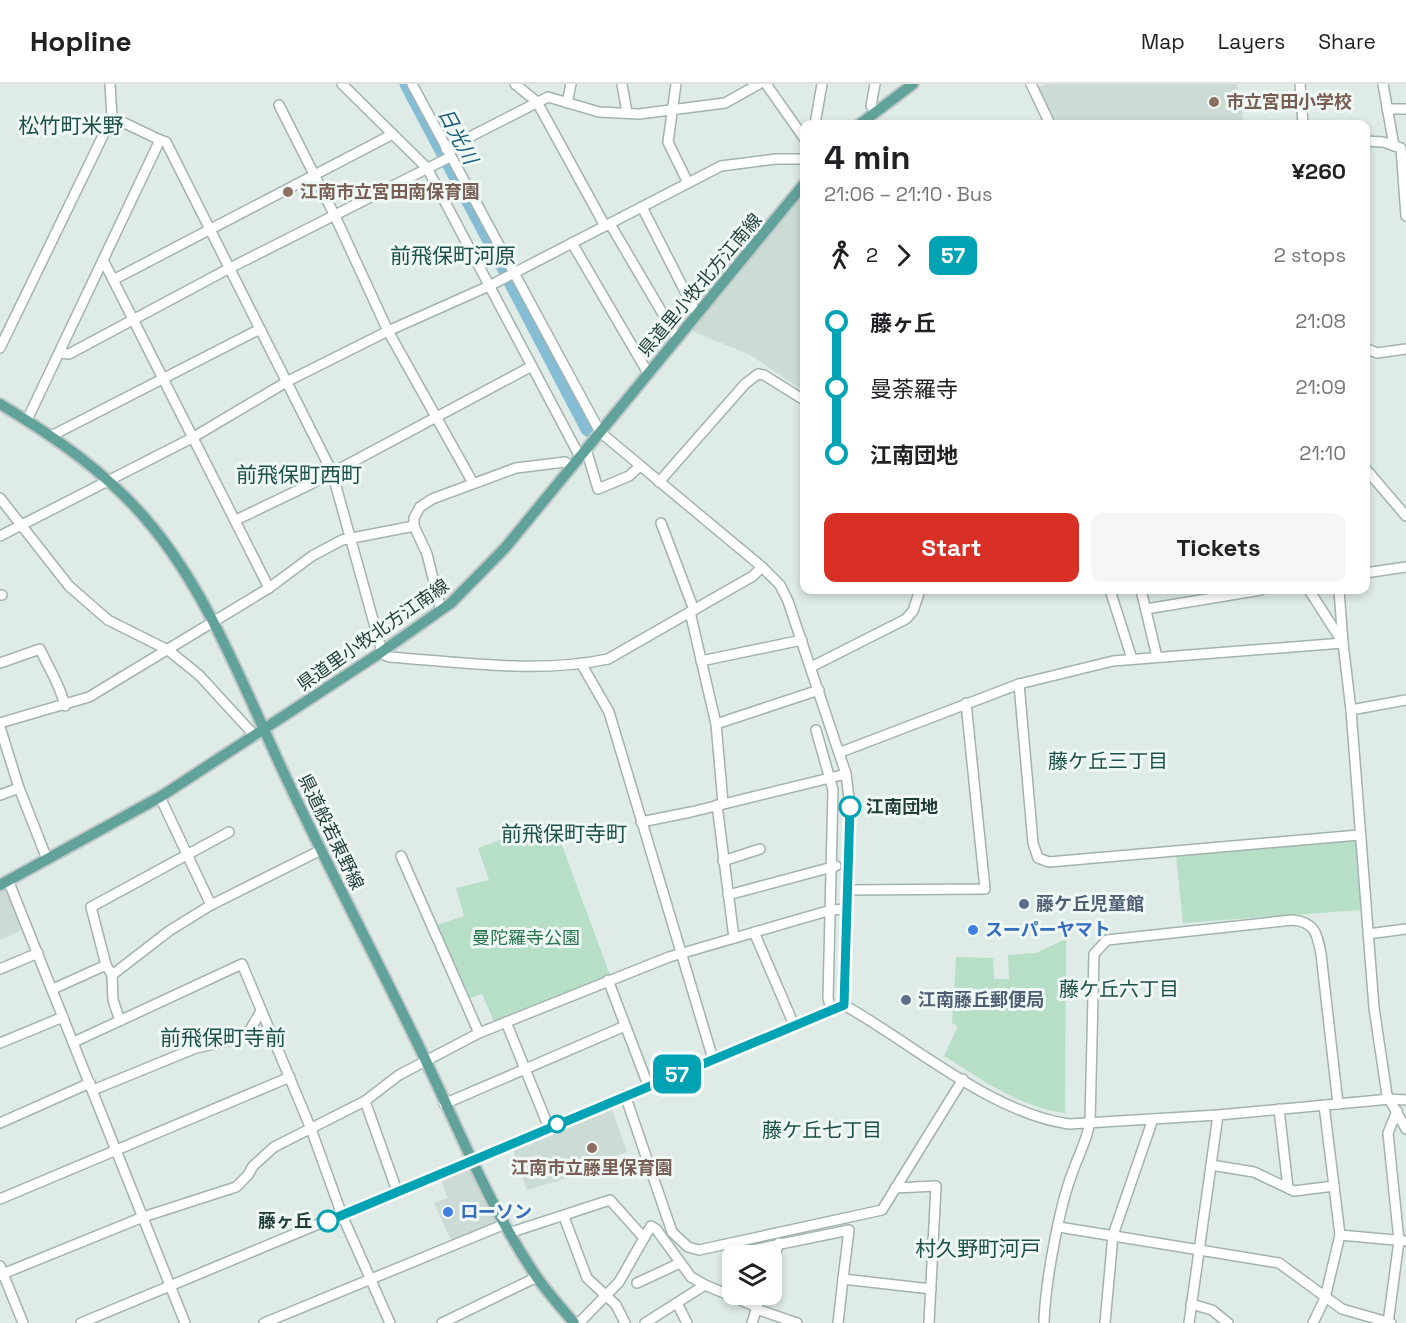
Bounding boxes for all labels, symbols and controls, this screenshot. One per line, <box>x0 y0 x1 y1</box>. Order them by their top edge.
text: Hopline <box>30 23 132 59</box>
text: Map <box>1141 28 1185 55</box>
text: Layers <box>1218 28 1285 55</box>
text: Share <box>1318 28 1376 55</box>
place label: 市立宮田小学校 <box>1226 90 1352 113</box>
marker: 市立宮田小学校 <box>1207 95 1221 109</box>
water label: 日光川 <box>432 103 485 170</box>
district label: 松竹町米野 <box>19 112 124 139</box>
text: 4 min <box>824 137 911 179</box>
text: ¥260 <box>1291 157 1346 185</box>
place label: 江南市立宮田南保育園 <box>300 180 480 203</box>
text: 21:06 – 21:10 · Bus <box>824 181 993 207</box>
marker: 江南市立宮田南保育園 <box>281 185 295 199</box>
street label: 県道里小牧北方江南線 <box>633 208 766 361</box>
icon: walk <box>824 239 857 272</box>
icon: forward <box>887 239 920 272</box>
district label: 前飛保町河原 <box>390 242 516 269</box>
text: 2 <box>866 242 878 268</box>
text: 57 <box>941 242 965 269</box>
text: 2 stops <box>1274 242 1346 268</box>
text: 21:08 <box>1295 308 1346 334</box>
text: 藤ヶ丘 <box>870 309 936 337</box>
text: 21:09 <box>1295 374 1346 400</box>
text: 曼荼羅寺 <box>870 375 958 403</box>
text: 21:10 <box>1299 440 1346 466</box>
text: 江南団地 <box>870 441 958 469</box>
district label: 前飛保町西町 <box>236 461 362 488</box>
button: Start <box>824 513 1079 582</box>
button: Tickets <box>1091 513 1346 582</box>
street label: 県道里小牧北方江南線 <box>292 574 453 696</box>
district label: 藤ケ丘三丁目 <box>1048 748 1168 774</box>
street label: 県道般若東野線 <box>293 770 369 893</box>
place label: 江南団地 <box>866 795 938 818</box>
marker: 江南団地 <box>839 796 861 818</box>
district label: 前飛保町寺町 <box>501 820 627 847</box>
place label: 藤ケ丘児童館 <box>1036 892 1144 915</box>
marker: 藤ケ丘児童館 <box>1017 897 1031 911</box>
place label: スーパーヤマト <box>985 918 1111 941</box>
marker: スーパーヤマト <box>966 923 980 937</box>
park label: 曼陀羅寺公園 <box>472 926 580 949</box>
district label: 藤ケ丘六丁目 <box>1059 976 1179 1002</box>
place label: 江南藤丘郵便局 <box>918 988 1044 1011</box>
marker: 江南藤丘郵便局 <box>899 993 913 1007</box>
district label: 前飛保町寺前 <box>160 1024 286 1051</box>
line badge: 57 <box>650 1054 704 1094</box>
text: 57 <box>665 1061 689 1088</box>
unlabelled marker <box>548 1115 566 1133</box>
district label: 藤ケ丘七丁目 <box>762 1117 882 1143</box>
marker: 江南市立藤里保育園 <box>585 1141 599 1155</box>
place label: 江南市立藤里保育園 <box>511 1156 673 1179</box>
place label: ローソン <box>460 1200 532 1223</box>
marker: ローソン <box>441 1205 455 1219</box>
place label: 藤ヶ丘 <box>258 1209 312 1232</box>
marker: 藤ヶ丘 <box>317 1210 339 1232</box>
district label: 村久野町河戸 <box>915 1235 1041 1262</box>
map controls <box>722 1245 782 1305</box>
button: layers <box>722 1245 782 1305</box>

